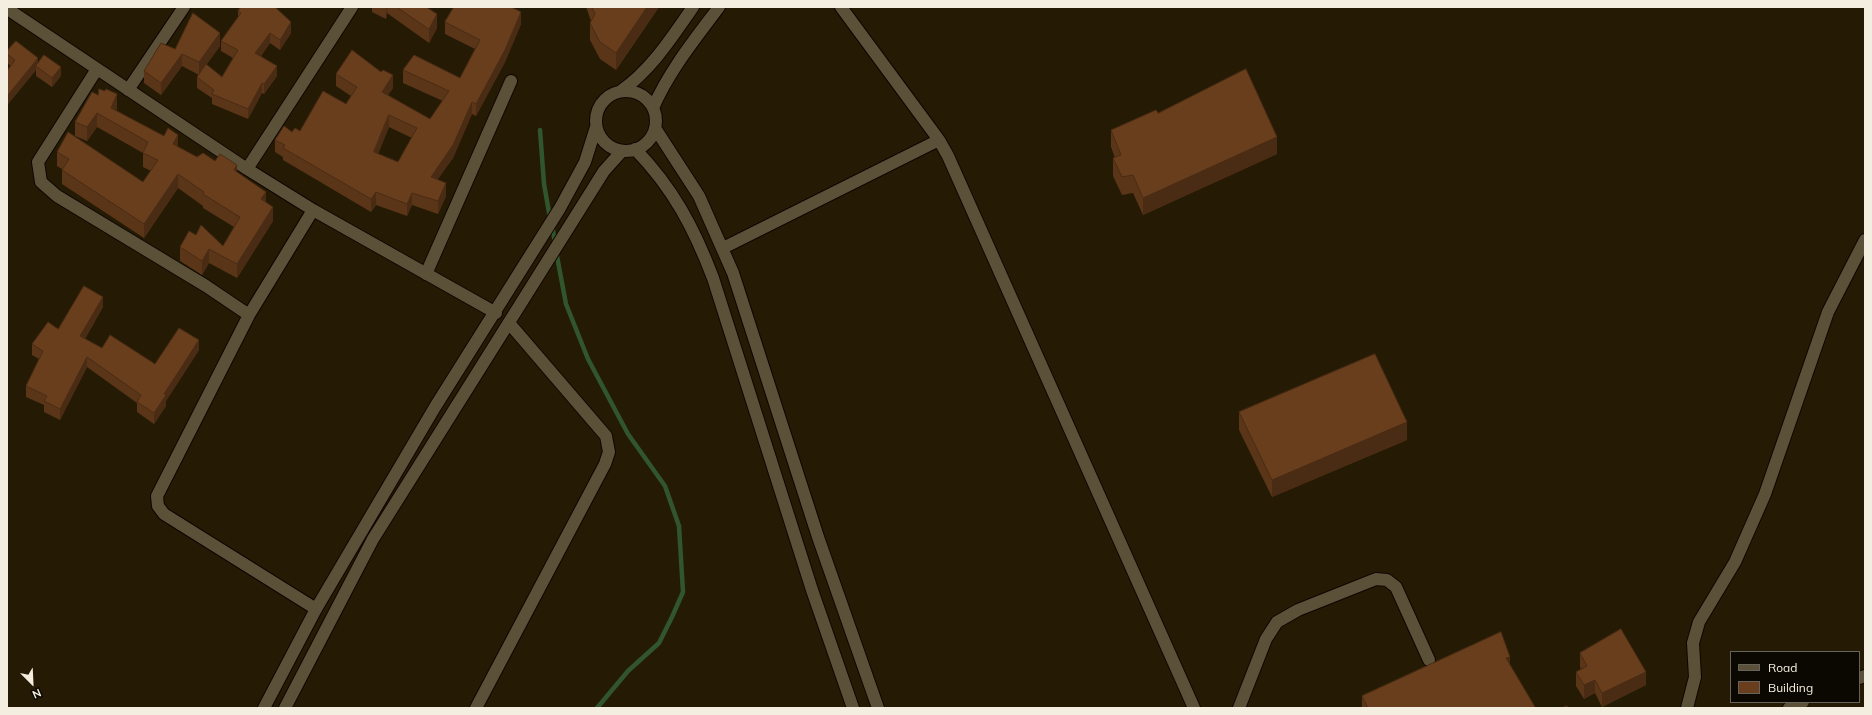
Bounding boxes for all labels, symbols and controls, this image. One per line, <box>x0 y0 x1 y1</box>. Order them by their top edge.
legend <box>1730 651 1860 703</box>
text: Road <box>1768 660 1797 675</box>
north arrow <box>12 663 52 703</box>
text: Building <box>1768 680 1813 695</box>
text: N <box>30 686 44 702</box>

